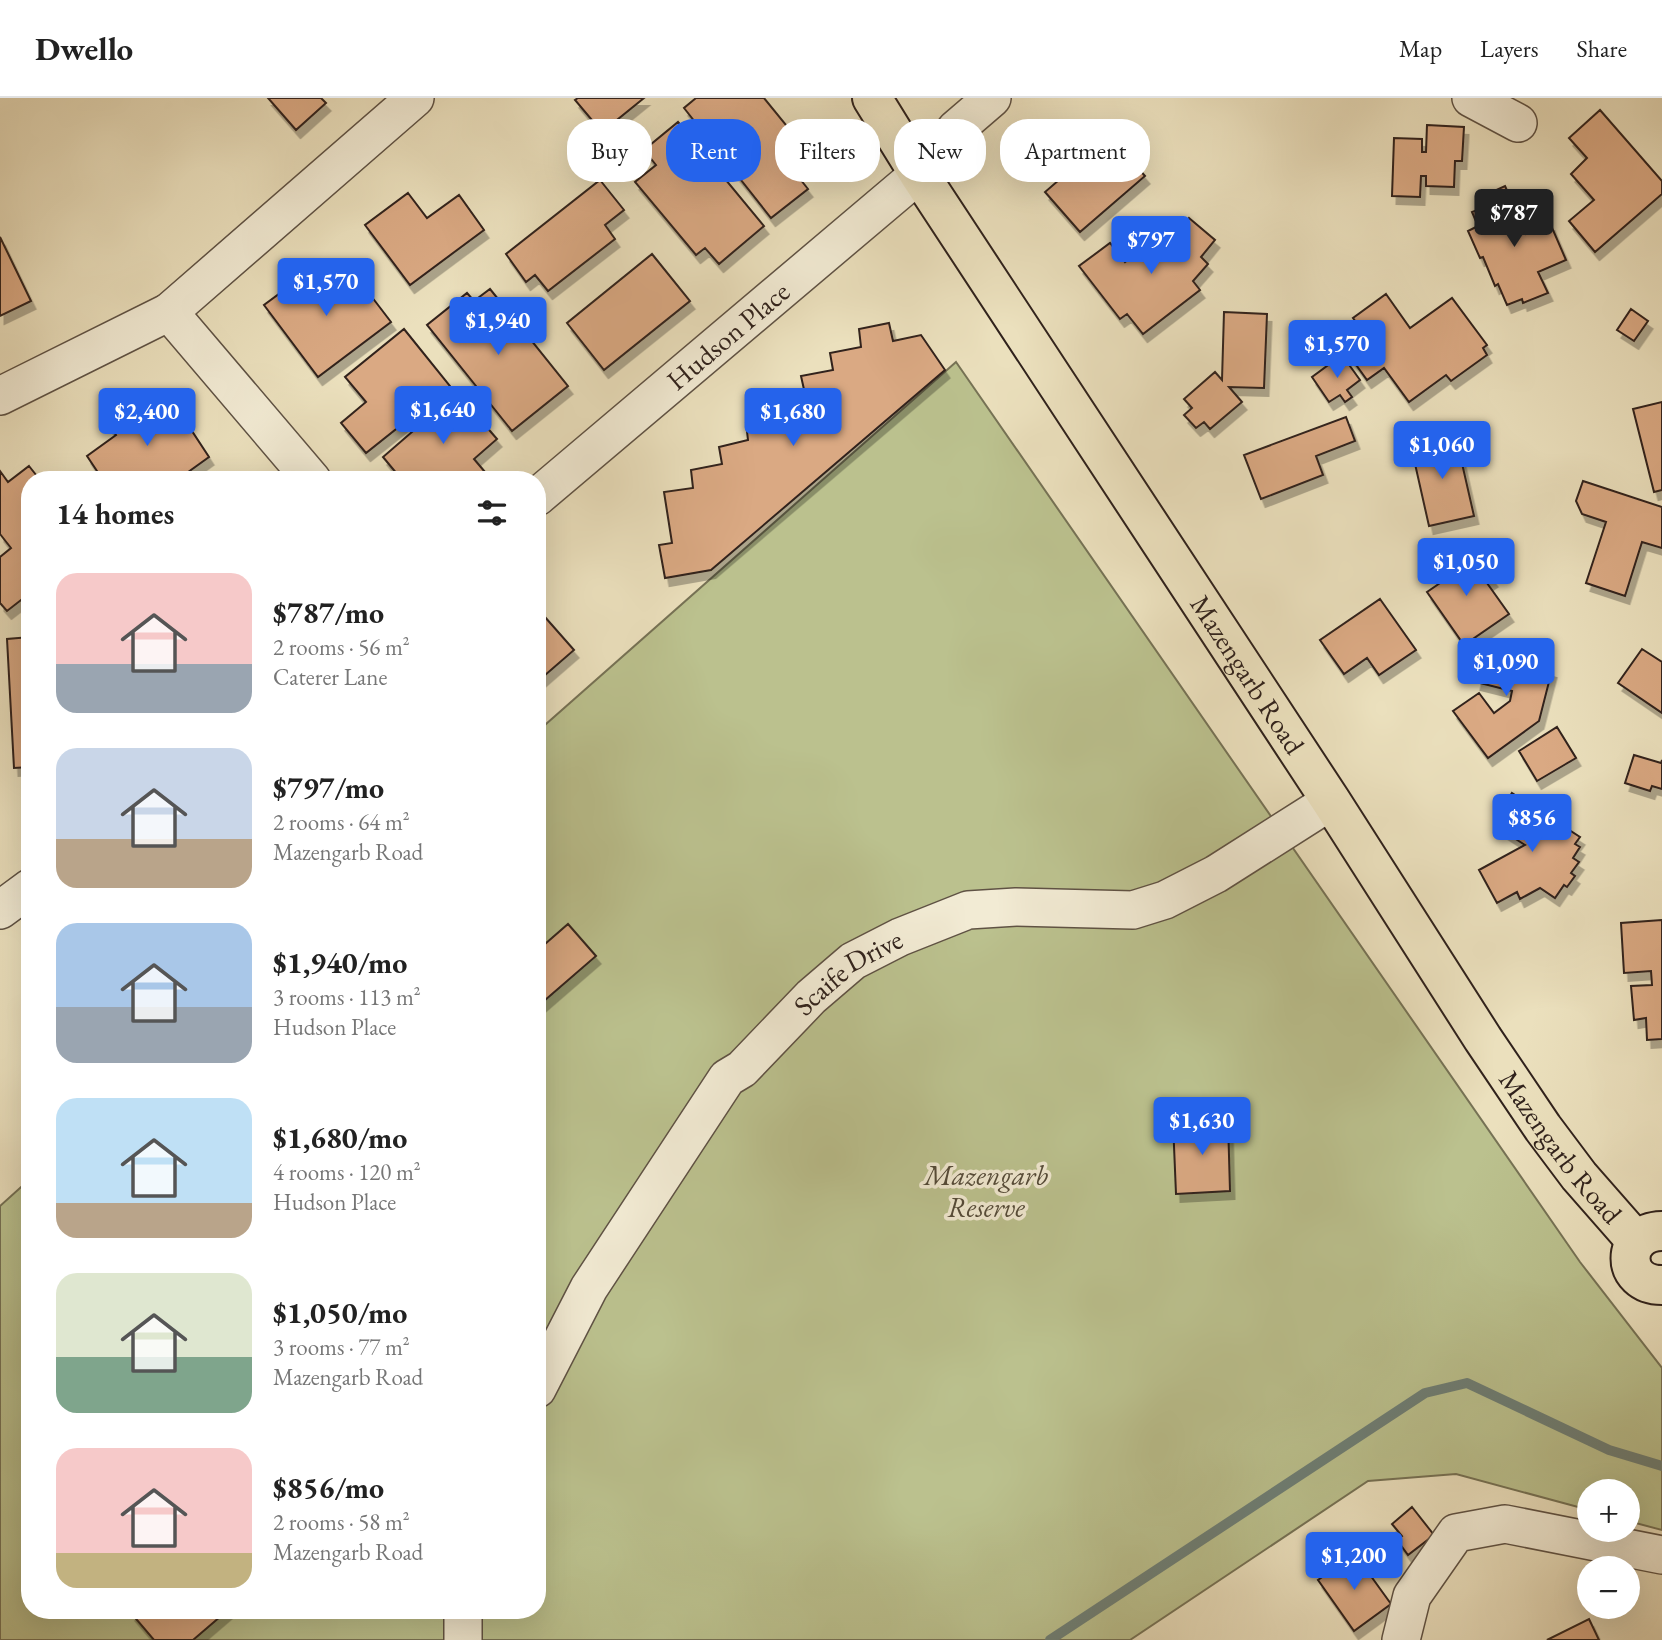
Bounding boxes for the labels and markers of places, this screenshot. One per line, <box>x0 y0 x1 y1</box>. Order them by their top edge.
pin: $787 <box>1473 190 1555 249</box>
pin: $797 <box>1110 216 1192 276</box>
pin: $1,570 <box>269 258 383 318</box>
pin: $1,940 <box>441 298 555 357</box>
pin: $1,570 <box>1280 320 1394 380</box>
pin: $1,640 <box>386 386 500 446</box>
pin: $2,400 <box>90 388 204 448</box>
pin: $1,680 <box>736 388 850 448</box>
pin: $1,060 <box>1385 422 1499 481</box>
pin: $1,050 <box>1409 538 1523 598</box>
pin: $1,090 <box>1449 638 1563 698</box>
pin: $856 <box>1491 794 1573 854</box>
pin: $1,630 <box>1145 1098 1259 1157</box>
pin: $1,200 <box>1297 1532 1411 1592</box>

